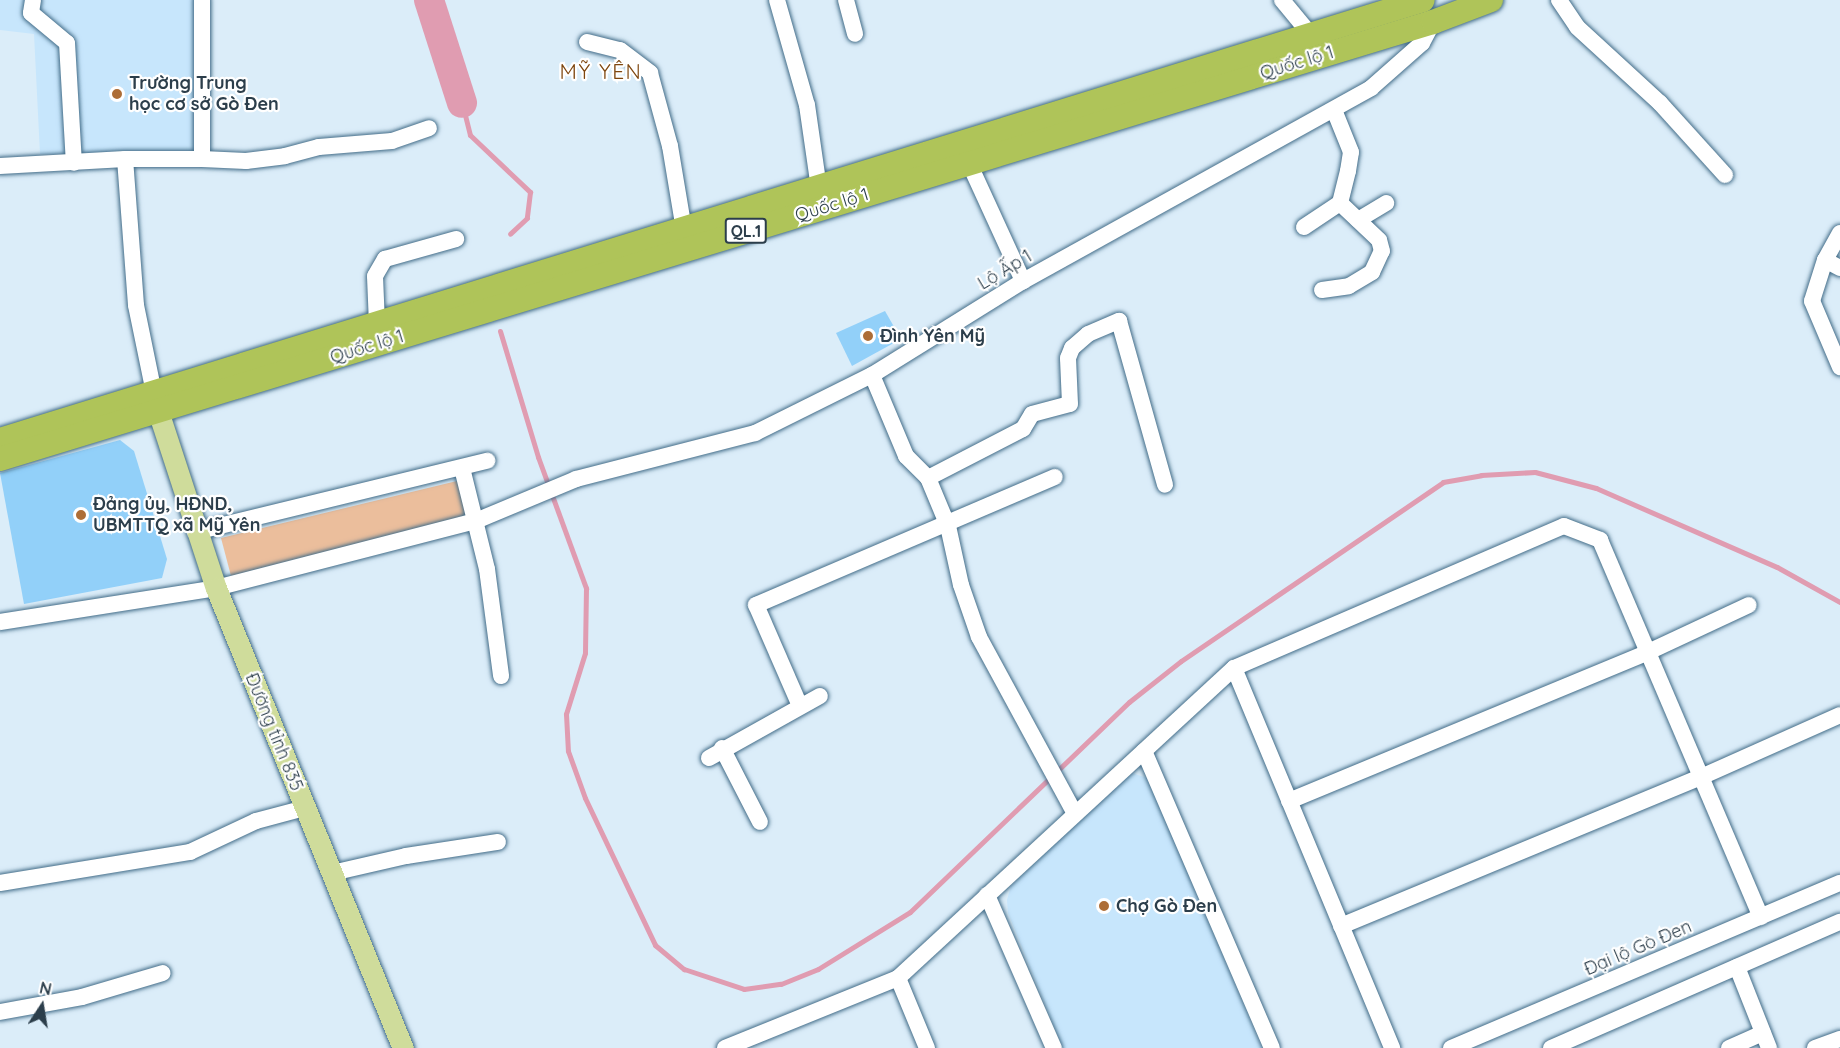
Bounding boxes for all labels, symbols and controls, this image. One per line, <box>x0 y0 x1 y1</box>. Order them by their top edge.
street label: Quốc lộ 1 <box>1258 42 1336 84</box>
district label: MỸ YÊN <box>560 58 642 84</box>
place label: Trường Trung học cơ sở Gò Đen <box>129 73 279 116</box>
marker: Trường Trung học cơ sở Gò Đen <box>110 87 124 101</box>
street label: Quốc lộ 1 <box>793 184 871 226</box>
road number: QL.1 <box>724 218 768 244</box>
street label: Lộ Ấp 1 <box>974 245 1036 295</box>
place label: Đình Yên Mỹ <box>880 325 985 347</box>
street label: Quốc lộ 1 <box>328 326 406 368</box>
marker: Đình Yên Mỹ <box>861 329 875 343</box>
place label: Đảng ủy, HĐND, UBMTTQ xã Mỹ Yên <box>93 494 260 536</box>
marker: Đảng ủy, HĐND, UBMTTQ xã Mỹ Yên <box>74 508 88 522</box>
street label: Đường tỉnh 835 <box>241 670 307 794</box>
place label: Chợ Gò Đen <box>1116 895 1217 917</box>
marker: Chợ Gò Đen <box>1097 899 1111 913</box>
street label: Đại lộ Gò Đen <box>1581 916 1695 980</box>
north arrow <box>12 976 72 1036</box>
text: N <box>38 977 54 999</box>

